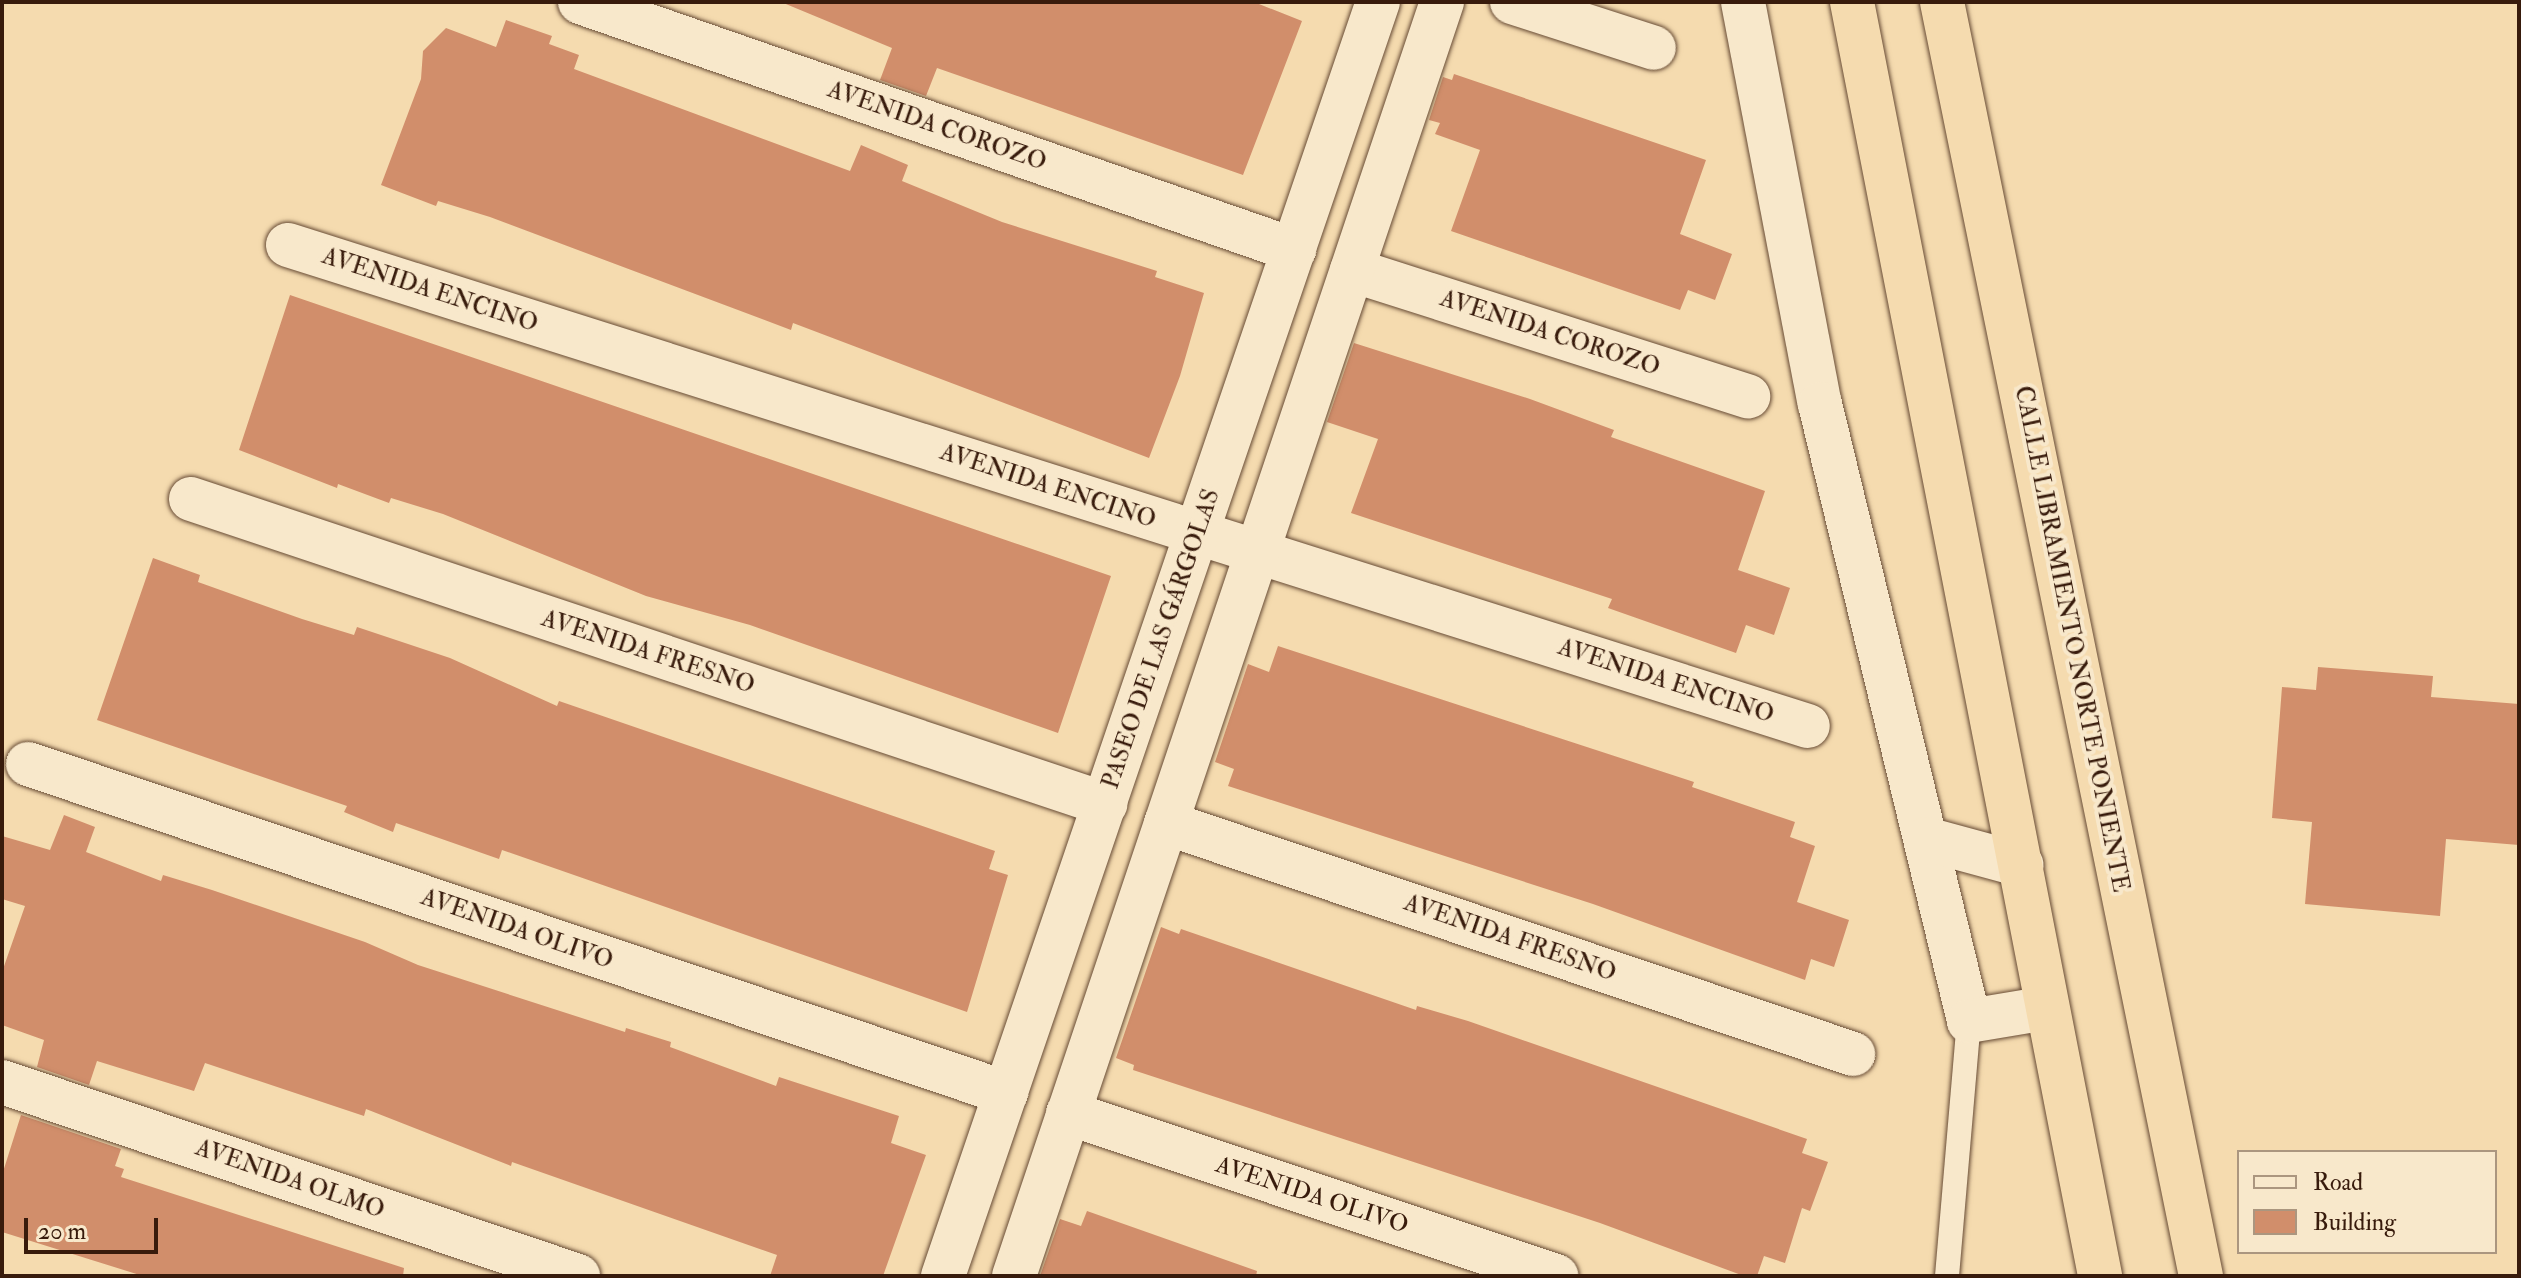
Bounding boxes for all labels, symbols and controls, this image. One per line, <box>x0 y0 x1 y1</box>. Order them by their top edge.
street label: AVENIDA COROZO <box>824 75 1050 177</box>
street label: AVENIDA ENCINO <box>318 242 542 338</box>
street label: AVENIDA COROZO <box>1437 284 1663 382</box>
street label: CALLE LIBRAMIENTO NORTE PONIENTE <box>2009 384 2135 894</box>
street label: AVENIDA ENCINO <box>936 438 1160 534</box>
street label: PASEO DE LAS GÁRGOLAS <box>1096 485 1226 793</box>
street label: AVENIDA FRESNO <box>538 604 758 700</box>
street label: AVENIDA ENCINO <box>1554 633 1778 729</box>
street label: AVENIDA OLIVO <box>417 883 617 975</box>
street label: AVENIDA FRESNO <box>1400 888 1620 988</box>
street label: AVENIDA OLMO <box>192 1133 388 1225</box>
street label: AVENIDA OLIVO <box>1212 1150 1412 1240</box>
legend <box>2237 1150 2497 1254</box>
text: Road <box>2313 1167 2363 1198</box>
scale bar <box>28 1202 162 1252</box>
text: Building <box>2313 1207 2396 1238</box>
text: 20 m <box>38 1216 86 1247</box>

